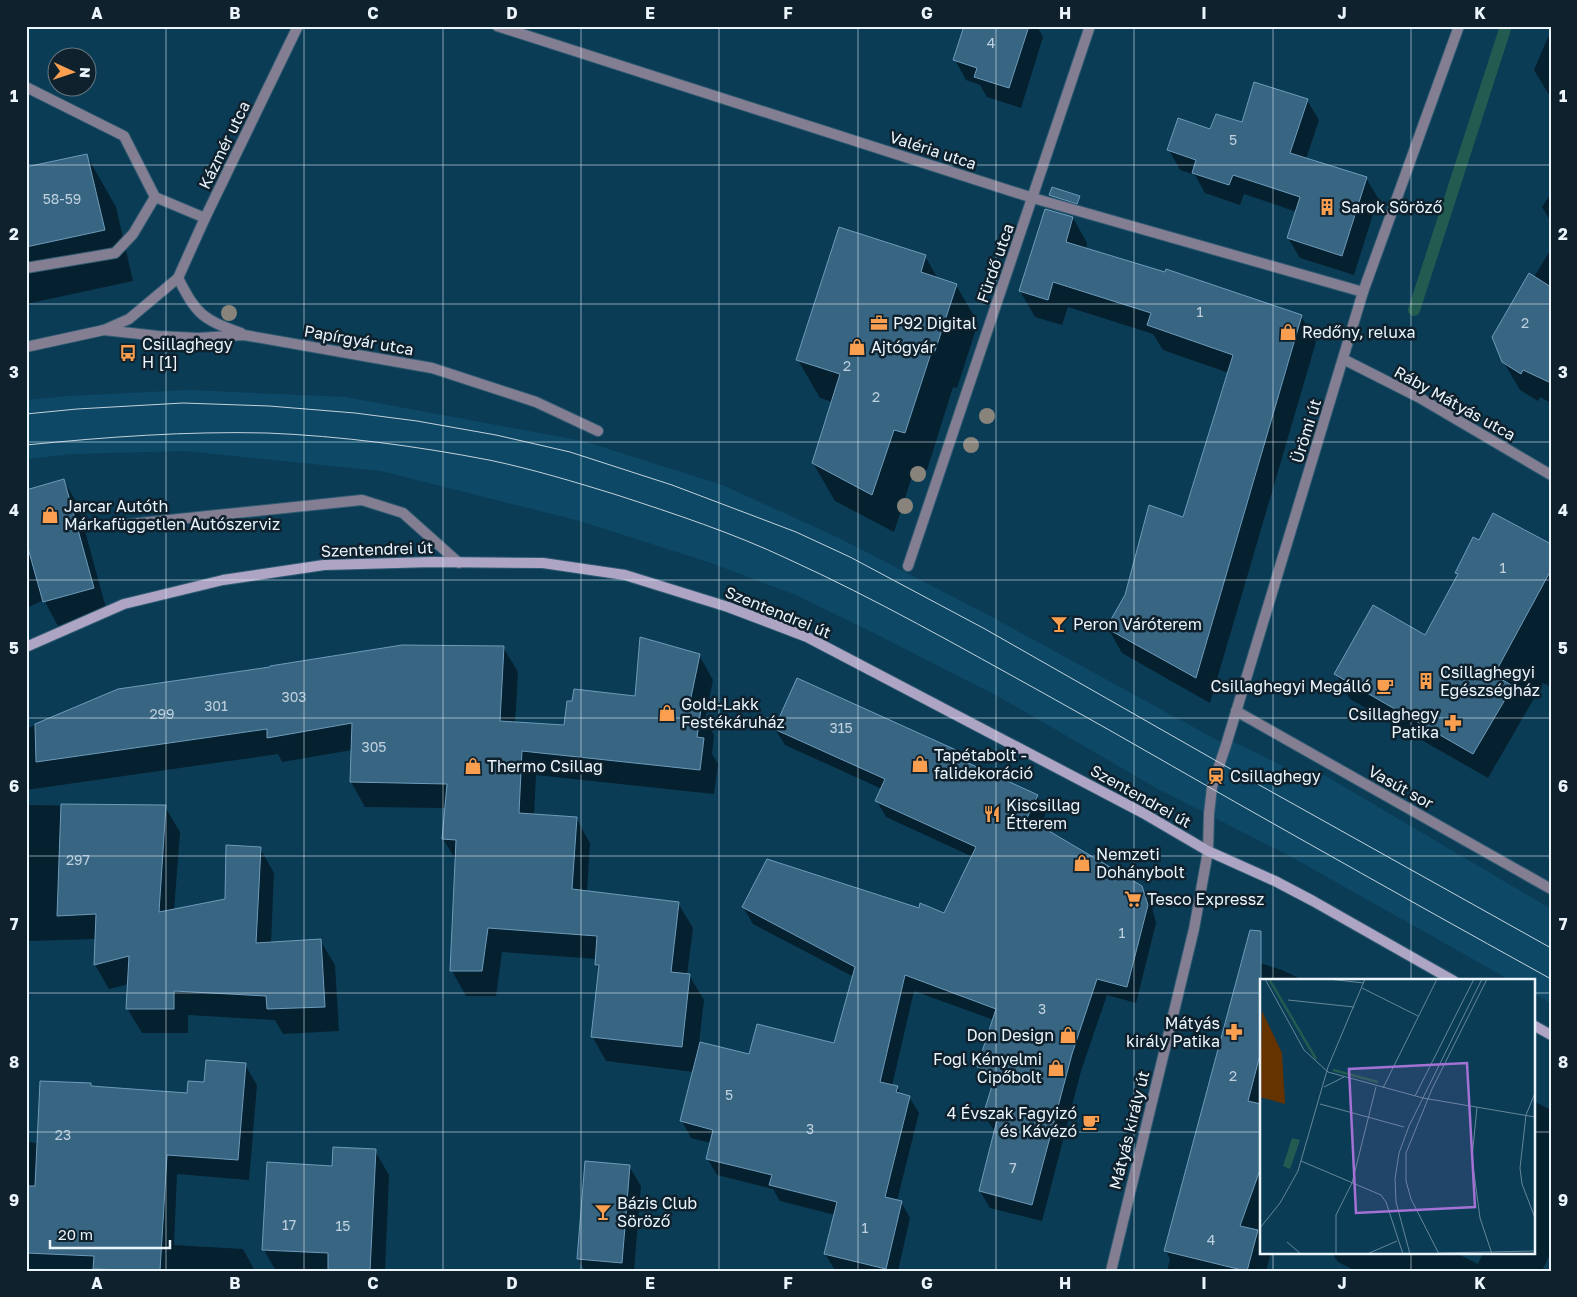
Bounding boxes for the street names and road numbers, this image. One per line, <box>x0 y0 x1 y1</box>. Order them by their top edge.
street label: Kázmér utca <box>194 98 254 192</box>
street label: Valéria utca <box>887 127 979 173</box>
street label: Fürdő utca <box>972 221 1018 305</box>
street label: Papírgyár utca <box>303 321 415 359</box>
street label: Ráby Mátyás utca <box>1391 361 1519 445</box>
street label: Ürömi út <box>1287 397 1325 465</box>
street label: Szentendrei út <box>321 537 433 561</box>
street label: Szentendrei út <box>722 582 834 642</box>
street label: Szentendrei út <box>1087 760 1195 832</box>
street label: Vasút sor <box>1365 761 1437 813</box>
street label: Mátyás király út <box>1105 1069 1153 1191</box>

